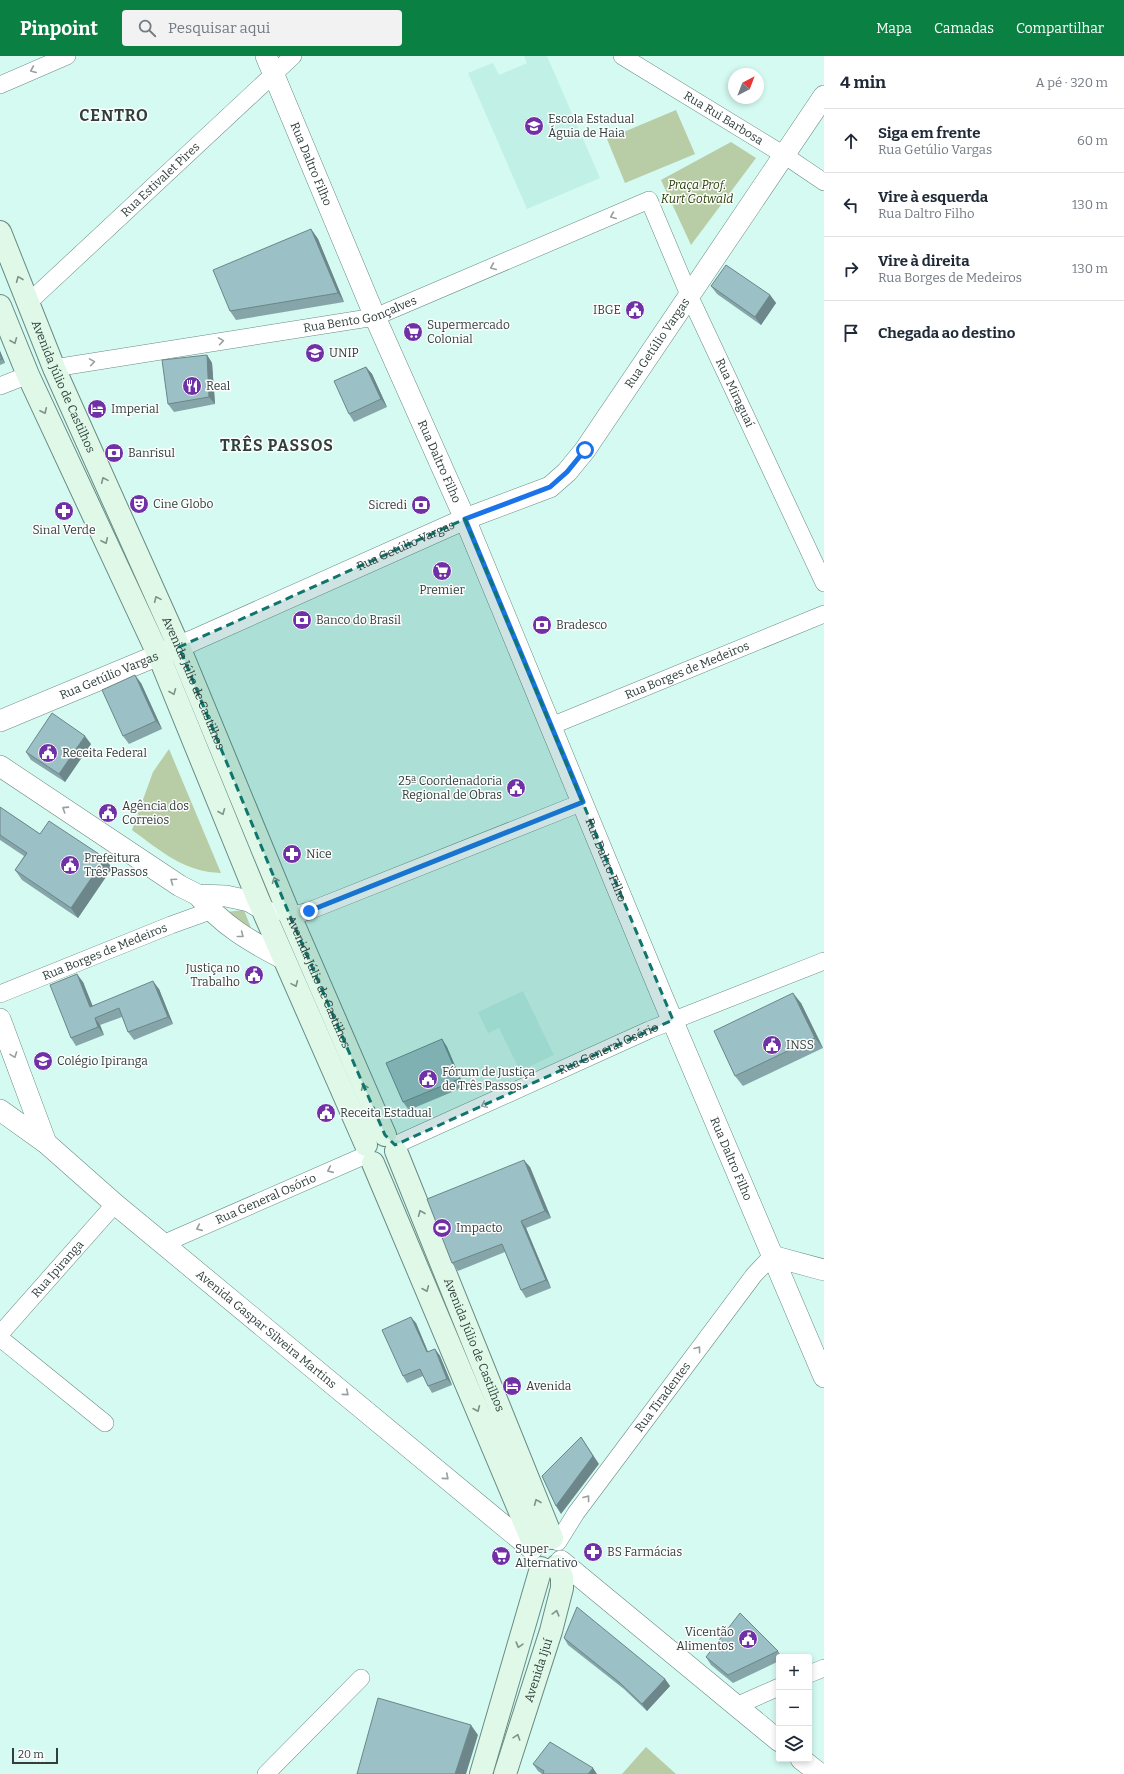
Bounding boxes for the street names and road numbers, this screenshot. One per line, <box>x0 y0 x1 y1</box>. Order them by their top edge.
street label: Rua Rui Barbosa <box>681 88 766 148</box>
street label: Rua Daltro Filho <box>287 120 335 208</box>
street label: Rua Estivalet Pires <box>118 139 203 220</box>
street label: Rua Bento Gonçalves <box>302 293 419 335</box>
street label: Rua Getúlio Vargas <box>622 295 693 391</box>
street label: Avenida Júlio de Castilhos <box>29 318 98 455</box>
street label: Rua Miraguaí <box>713 356 757 430</box>
street label: Rua Daltro Filho <box>415 418 464 505</box>
street label: Rua Getúlio Vargas <box>355 517 457 573</box>
street label: Avenida Júlio de Castilhos <box>159 614 228 752</box>
street label: Rua Borges de Medeiros <box>623 638 751 702</box>
street label: Rua Getúlio Vargas <box>57 649 161 702</box>
street label: Rua Daltro Filho <box>582 816 629 904</box>
street label: Avenida Júlio de Castilhos <box>284 914 354 1051</box>
street label: Rua Borges de Medeiros <box>40 920 169 983</box>
street label: Rua General Osório <box>556 1020 660 1077</box>
street label: Rua Daltro Filho <box>707 1115 755 1203</box>
street label: Rua General Osório <box>213 1171 318 1227</box>
street label: Rua Ipiranga <box>29 1237 87 1300</box>
street label: Avenida Gaspar Silveira Martins <box>193 1267 339 1391</box>
street label: Avenida Júlio de Castilhos <box>441 1276 507 1414</box>
street label: Rua Tiradentes <box>632 1359 694 1435</box>
street label: Avenida Ijuí <box>522 1636 555 1704</box>

